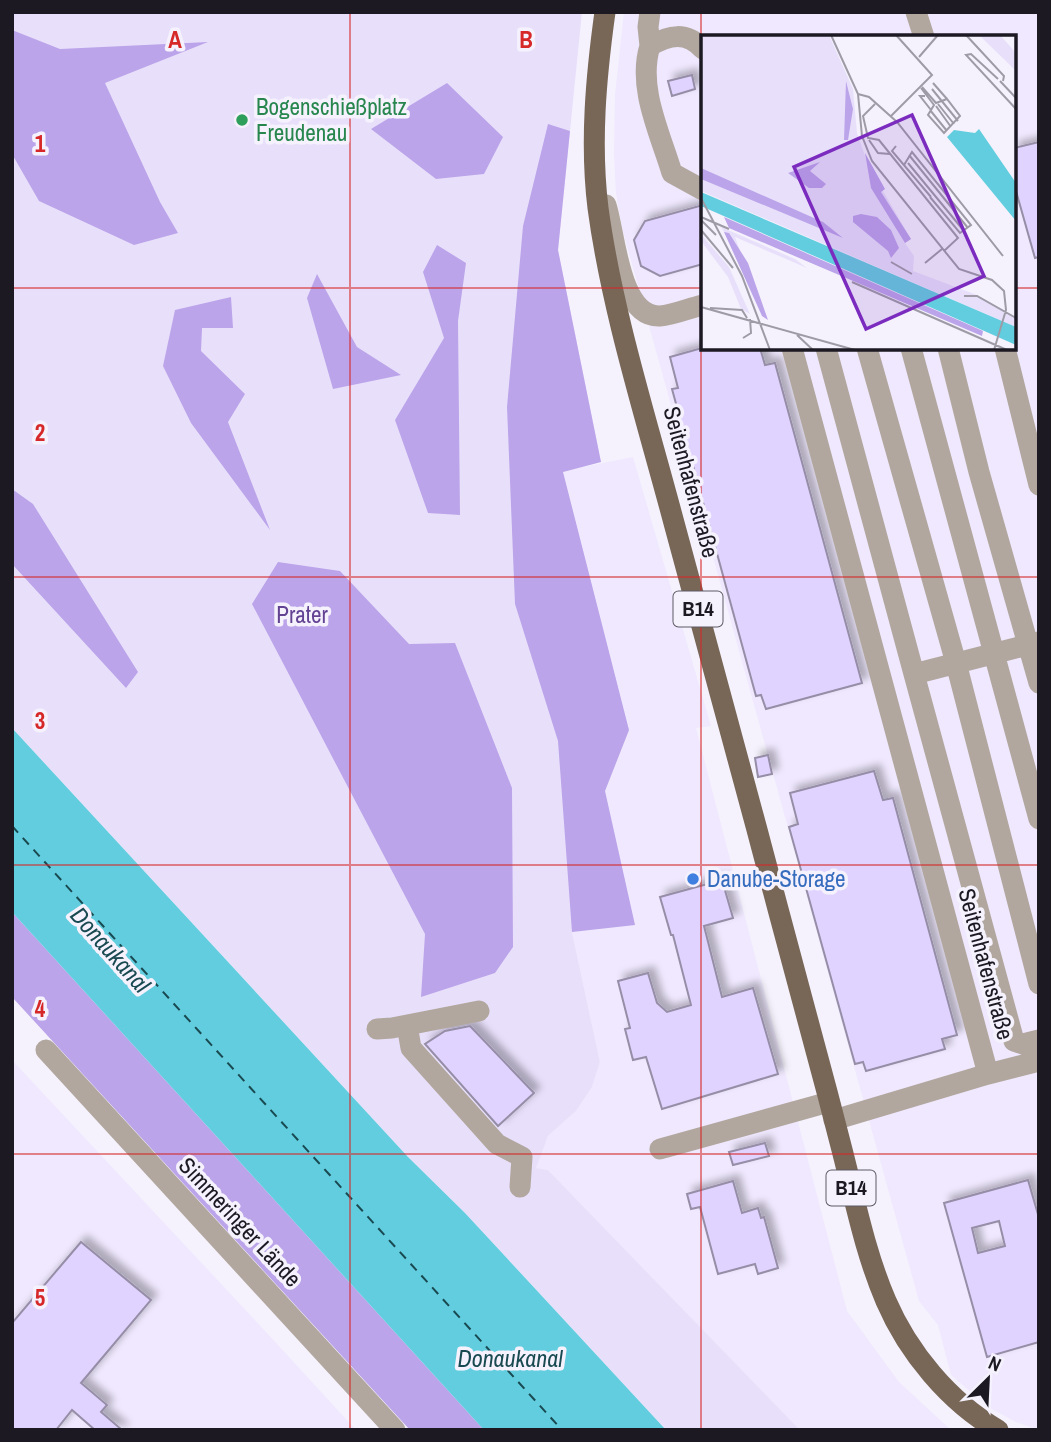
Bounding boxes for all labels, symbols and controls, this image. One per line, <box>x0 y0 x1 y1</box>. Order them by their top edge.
text: A <box>168 24 182 55</box>
text: B <box>519 24 533 55</box>
inset map <box>701 35 1016 350</box>
place label: Bogenschießplatz Freudenau <box>256 91 407 148</box>
marker: Bogenschießplatz Freudenau <box>234 112 250 128</box>
text: 1 <box>35 128 46 159</box>
street label: Seitenhafenstraße <box>656 403 727 561</box>
text: 2 <box>35 417 45 448</box>
road number: B14 <box>674 592 722 626</box>
park label: Prater <box>276 599 328 630</box>
text: 3 <box>35 705 45 736</box>
place label: Danube-Storage <box>707 863 845 894</box>
marker: Danube-Storage <box>685 871 701 887</box>
street label: Seitenhafenstraße <box>951 885 1022 1043</box>
water label: Donaukanal <box>64 900 158 1000</box>
text: 4 <box>35 993 46 1024</box>
street label: Simmeringer Lände <box>172 1150 309 1293</box>
road number: B14 <box>826 1170 876 1206</box>
text: 5 <box>35 1282 45 1313</box>
water label: Donaukanal <box>457 1342 563 1374</box>
north arrow <box>953 1344 1023 1414</box>
text: N <box>984 1349 1005 1378</box>

